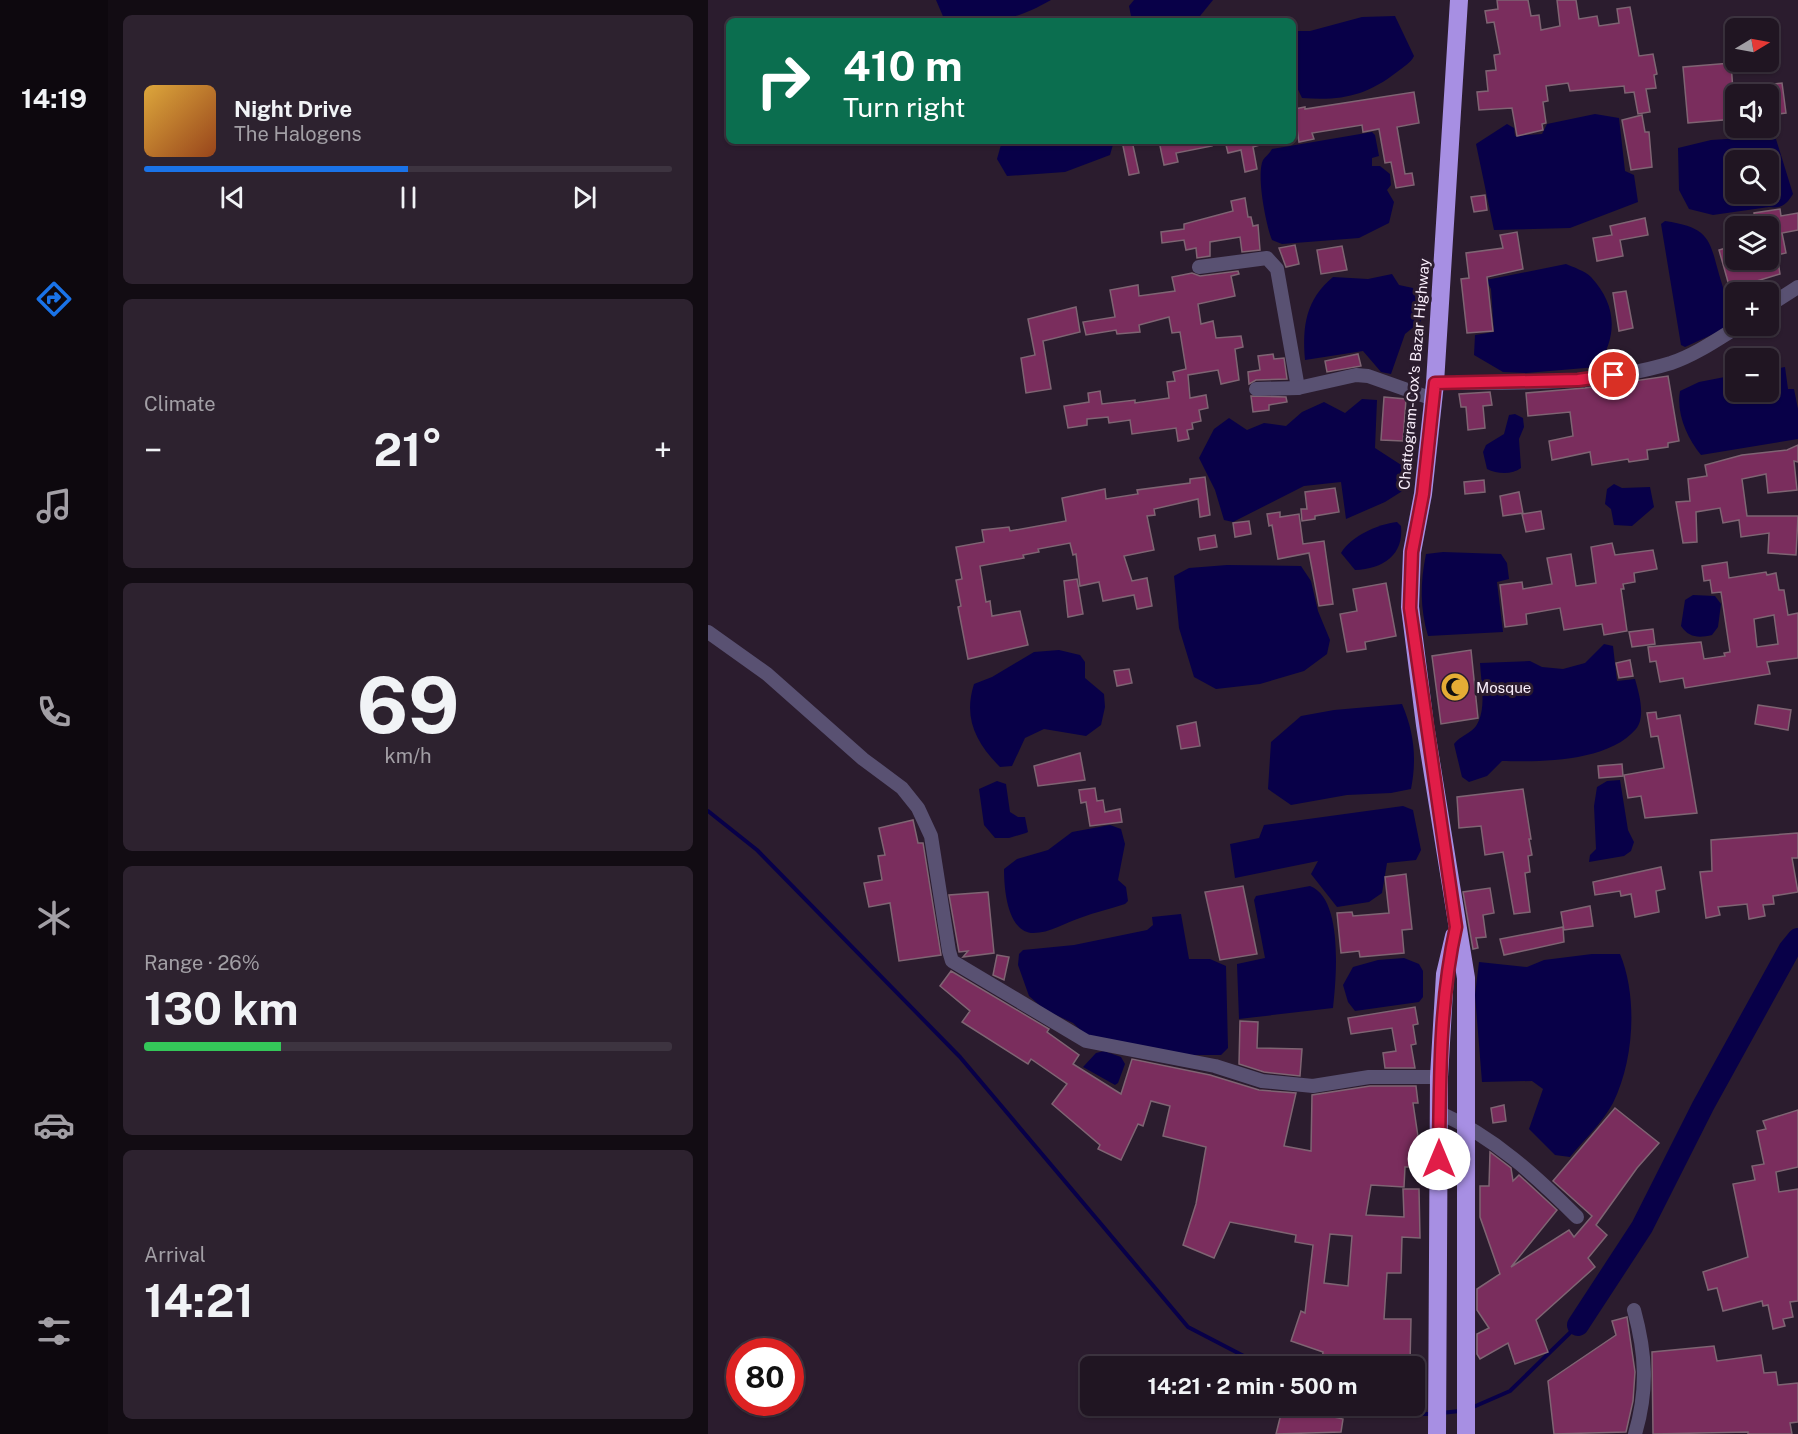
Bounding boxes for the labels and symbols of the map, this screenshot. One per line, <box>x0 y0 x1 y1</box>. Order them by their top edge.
north arrow <box>1725 18 1779 72</box>
street label: Chattogram-Cox's Bazar Highway <box>1395 258 1433 490</box>
pin <box>1588 349 1639 400</box>
mosque icon: Mosque <box>1439 671 1471 703</box>
place label: Mosque <box>1476 679 1531 696</box>
position arrow <box>1407 1127 1471 1191</box>
speed limit sign: 80 <box>726 1338 804 1416</box>

